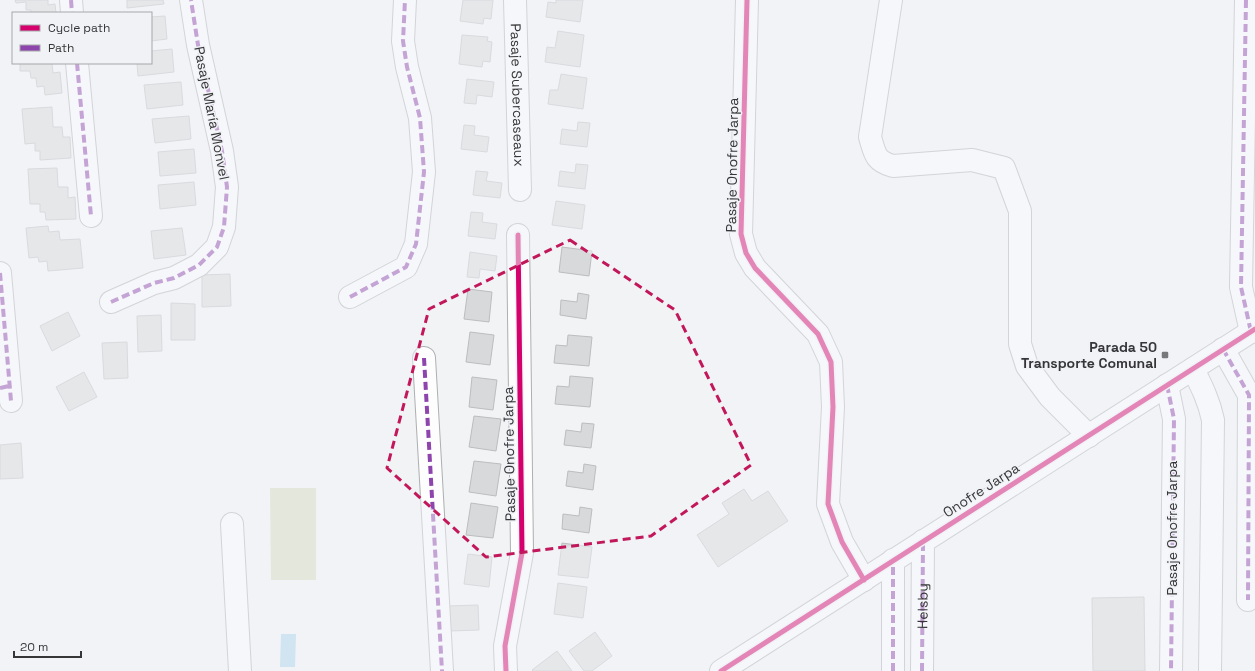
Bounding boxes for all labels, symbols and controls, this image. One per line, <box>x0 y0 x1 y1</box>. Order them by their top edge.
legend <box>12 12 152 64</box>
text: Cycle path <box>48 20 110 36</box>
street label: Pasaje Subercaseaux <box>507 23 528 167</box>
text: Path <box>48 40 74 56</box>
street label: Pasaje María Monvel <box>190 45 234 181</box>
street label: Pasaje Onofre Jarpa <box>722 97 742 233</box>
place label: Parada 50 Transporte Comunal <box>1021 338 1157 372</box>
marker: Parada 50 Transporte Comunal <box>1160 350 1170 360</box>
street label: Pasaje Onofre Jarpa <box>499 386 519 522</box>
street label: Onofre Jarpa <box>939 459 1023 521</box>
street label: Pasaje Onofre Jarpa <box>1163 461 1181 595</box>
street label: Helsby <box>913 583 932 629</box>
scale bar <box>14 633 81 659</box>
text: 20 m <box>20 639 48 655</box>

